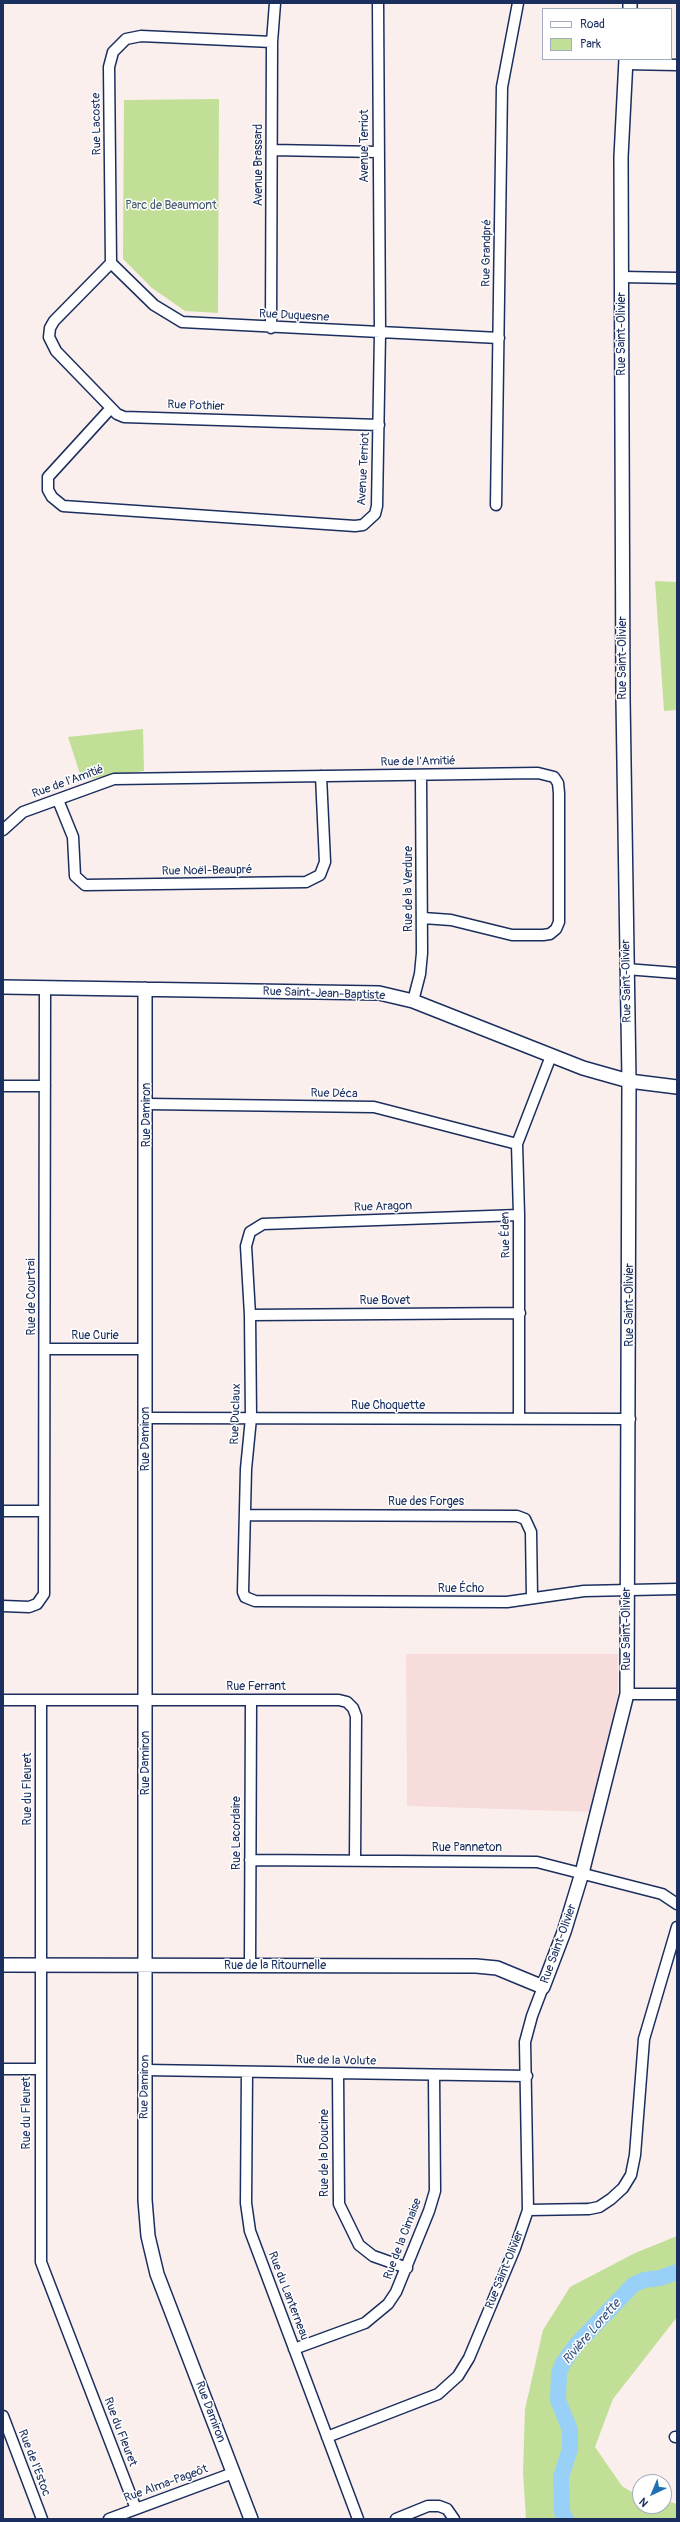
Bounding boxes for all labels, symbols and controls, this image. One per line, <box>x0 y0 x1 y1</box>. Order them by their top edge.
legend <box>542 8 672 60</box>
text: Road <box>580 17 605 32</box>
text: Park <box>580 37 601 52</box>
street label: Rue Lacoste <box>89 93 105 155</box>
street label: Avenue Terriot <box>358 109 372 183</box>
street label: Avenue Brassard <box>252 124 266 206</box>
park label: Parc de Beaumont <box>125 199 217 213</box>
street label: Rue Grandpré <box>479 219 495 287</box>
street label: Rue Saint-Olivier <box>615 292 629 376</box>
street label: Rue Duquesne <box>258 307 330 325</box>
street label: Rue Pothier <box>167 398 225 414</box>
street label: Avenue Terriot <box>355 432 373 506</box>
street label: Rue Saint-Olivier <box>616 616 630 700</box>
street label: Rue de l'Amitié <box>380 754 456 770</box>
street label: Rue de l'Amitié <box>30 762 106 802</box>
street label: Rue de la Verdure <box>402 846 416 932</box>
street label: Rue Noël-Beaupré <box>161 863 253 879</box>
street label: Rue Saint-Olivier <box>619 939 635 1023</box>
street label: Rue Saint-Jean-Baptiste <box>262 985 386 1003</box>
street label: Rue Damiron <box>140 1083 154 1147</box>
street label: Rue Déca <box>310 1086 358 1102</box>
street label: Rue Aragon <box>354 1199 412 1215</box>
street label: Rue Éden <box>498 1212 514 1258</box>
street label: Rue de Courtrai <box>25 1258 39 1336</box>
street label: Rue Saint-Olivier <box>623 1263 637 1347</box>
street label: Rue Bovet <box>360 1294 410 1308</box>
street label: Rue Curie <box>71 1329 119 1343</box>
street label: Rue Duclaux <box>228 1383 244 1445</box>
street label: Rue Choquette <box>351 1399 425 1413</box>
street label: Rue Damiron <box>139 1407 153 1471</box>
street label: Rue des Forges <box>388 1495 464 1509</box>
street label: Rue Écho <box>438 1582 484 1596</box>
street label: Rue Saint-Olivier <box>620 1587 634 1671</box>
street label: Rue Ferrant <box>226 1680 286 1694</box>
street label: Rue Damiron <box>139 1731 153 1795</box>
street label: Rue du Fleuret <box>21 1753 35 1825</box>
street label: Rue Lacordaire <box>230 1796 244 1870</box>
street label: Rue Panneton <box>432 1841 502 1855</box>
street label: Rue Saint-Olivier <box>538 1902 580 1986</box>
street label: Rue de la Ritournelle <box>224 1959 326 1973</box>
street label: Rue de la Volute <box>296 2053 376 2069</box>
street label: Rue Damiron <box>137 2055 153 2119</box>
street label: Rue du Fleuret <box>20 2077 34 2149</box>
street label: Rue de la Doucine <box>318 2109 332 2197</box>
street label: Rue de la Cimaise <box>381 2196 425 2282</box>
street label: Rue Saint-Olivier <box>483 2229 527 2311</box>
street label: Rue du Lanterneau <box>264 2250 312 2342</box>
water label: Rivière Lorette <box>560 2296 624 2368</box>
street label: Rue Damiron <box>192 2379 228 2445</box>
street label: Rue du Fleuret <box>100 2395 140 2469</box>
street label: Rue de l'Estoc <box>15 2428 53 2498</box>
street label: Rue Alma-Pageôt <box>122 2462 210 2506</box>
north arrow <box>632 2474 672 2514</box>
text: N <box>637 2495 651 2510</box>

